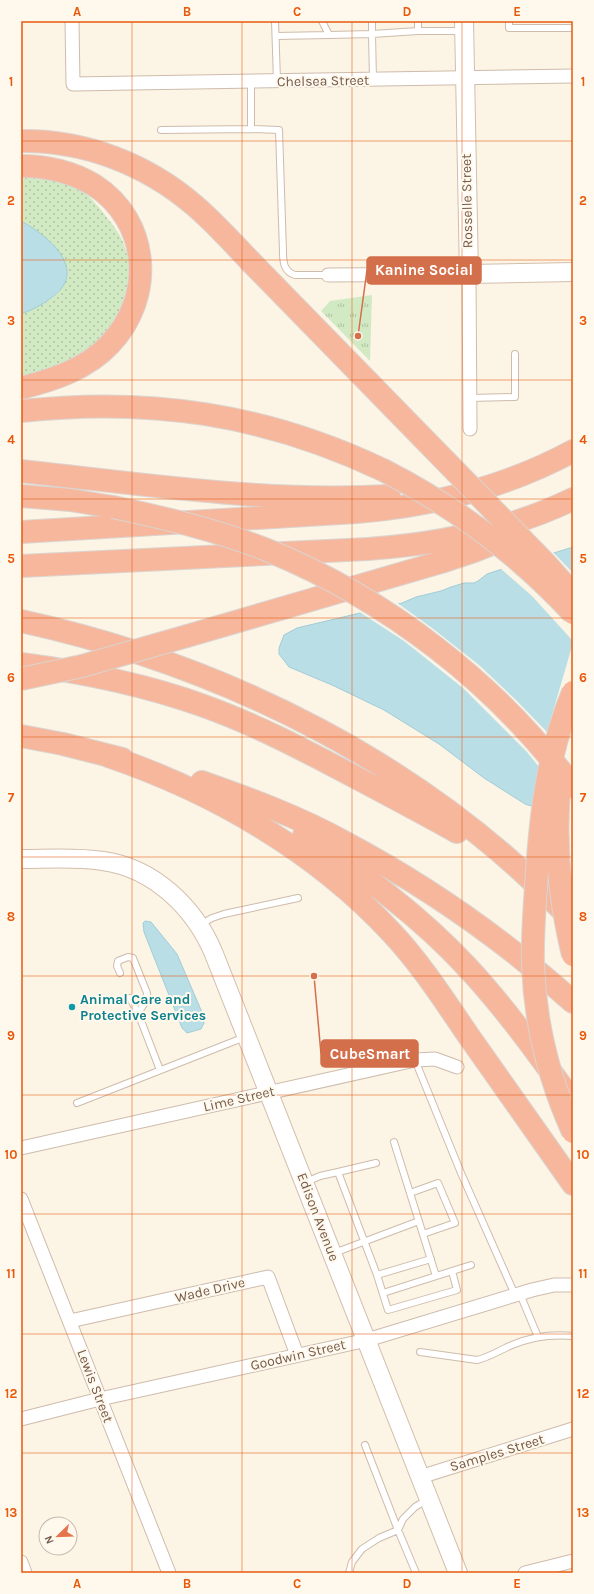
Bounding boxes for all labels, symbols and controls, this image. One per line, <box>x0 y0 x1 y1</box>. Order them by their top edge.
text: A <box>73 4 81 19</box>
text: B <box>183 4 191 19</box>
text: C <box>293 4 301 19</box>
text: D <box>403 4 412 19</box>
text: E <box>513 4 521 19</box>
street label: Chelsea Street <box>277 72 369 90</box>
text: 1 <box>9 74 13 89</box>
text: 1 <box>581 74 585 89</box>
street label: Rosselle Street <box>458 153 476 249</box>
text: 2 <box>7 193 15 208</box>
text: 2 <box>579 193 587 208</box>
callout: Kanine Social <box>367 257 481 284</box>
text: Kanine Social <box>375 261 473 279</box>
text: 3 <box>7 313 15 328</box>
text: 3 <box>579 313 587 328</box>
text: 4 <box>7 432 15 447</box>
text: 4 <box>579 432 587 447</box>
text: 5 <box>7 551 15 566</box>
text: 5 <box>579 551 587 566</box>
text: 6 <box>7 670 15 685</box>
text: 6 <box>579 670 587 685</box>
text: 7 <box>8 790 15 805</box>
text: 7 <box>580 790 587 805</box>
text: 8 <box>7 909 15 924</box>
text: 8 <box>579 909 587 924</box>
place label: Animal Care and Protective Services <box>80 991 206 1024</box>
marker: Animal Care and Protective Services <box>67 1002 77 1012</box>
text: 9 <box>7 1028 15 1043</box>
text: 9 <box>579 1028 587 1043</box>
callout: CubeSmart <box>321 1040 418 1067</box>
text: CubeSmart <box>330 1045 410 1063</box>
street label: Lime Street <box>202 1083 276 1115</box>
text: 10 <box>5 1147 17 1162</box>
text: 10 <box>577 1147 589 1162</box>
street label: Edison Avenue <box>293 1170 343 1264</box>
text: 11 <box>6 1266 16 1281</box>
text: 11 <box>578 1266 588 1281</box>
street label: Wade Drive <box>173 1274 247 1306</box>
street label: Goodwin Street <box>249 1336 347 1374</box>
street label: Lewis Street <box>73 1347 117 1425</box>
text: 12 <box>5 1386 17 1401</box>
text: 12 <box>577 1386 589 1401</box>
street label: Samples Street <box>448 1431 546 1475</box>
text: 13 <box>5 1505 17 1520</box>
text: 13 <box>577 1505 589 1520</box>
north arrow <box>38 1516 78 1556</box>
text: N <box>42 1534 57 1546</box>
text: A <box>73 1576 81 1591</box>
text: B <box>183 1576 191 1591</box>
text: C <box>293 1576 301 1591</box>
text: D <box>403 1576 412 1591</box>
text: E <box>513 1576 521 1591</box>

